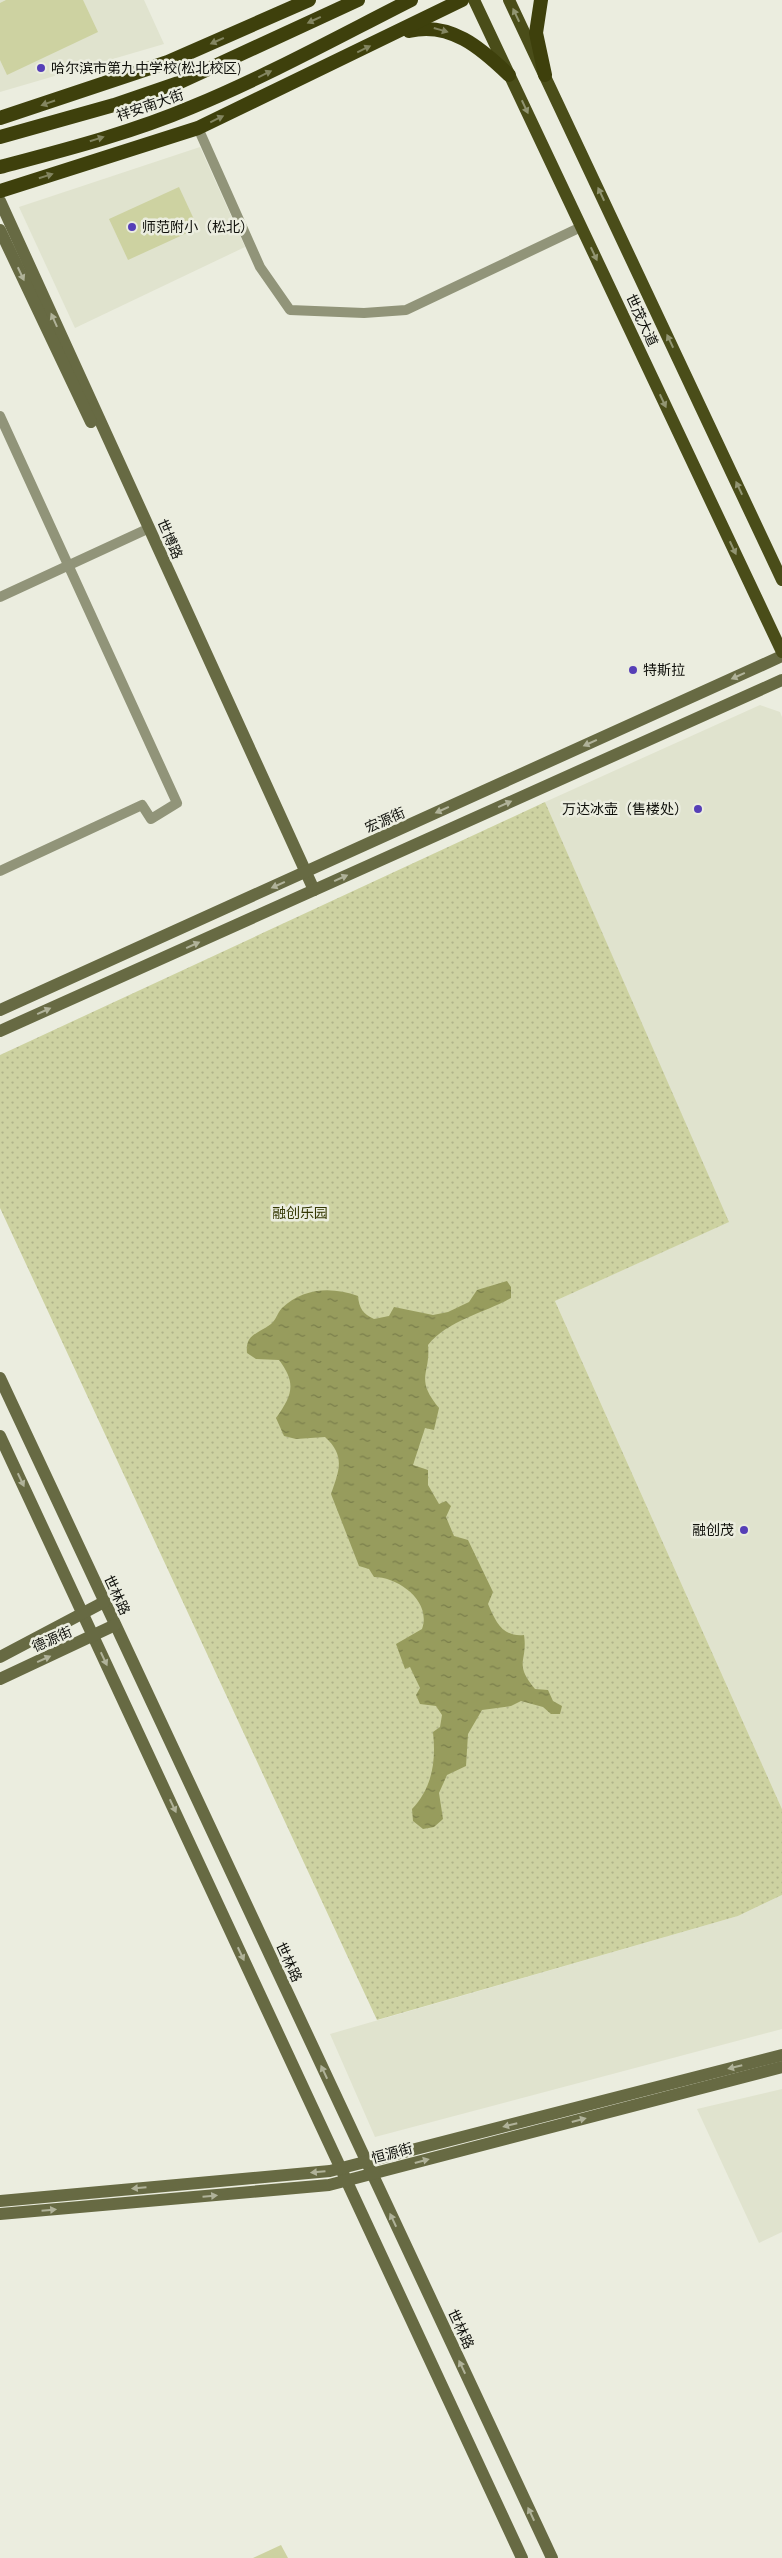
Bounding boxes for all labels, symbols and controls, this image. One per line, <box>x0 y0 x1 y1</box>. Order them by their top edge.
one-way arrow <box>512 8 520 22</box>
one-way arrow <box>307 17 321 25</box>
one-way arrow <box>434 27 449 35</box>
one-way arrow <box>210 37 224 45</box>
one-way arrow <box>356 45 371 53</box>
place label: 哈尔滨市第九中学校(松北校区) <box>51 59 241 79</box>
marker: 哈尔滨市第九中学校(松北校区) <box>35 62 47 74</box>
one-way arrow <box>258 70 272 78</box>
street label: 祥安南大街 <box>114 85 187 127</box>
one-way arrow <box>40 100 55 108</box>
one-way arrow <box>521 100 529 115</box>
one-way arrow <box>210 115 224 123</box>
one-way arrow <box>90 135 105 143</box>
one-way arrow <box>39 172 54 180</box>
one-way arrow <box>596 187 604 201</box>
place label: 师范附小（松北） <box>142 218 254 238</box>
marker: 师范附小（松北） <box>126 221 138 233</box>
one-way arrow <box>590 247 598 261</box>
one-way arrow <box>17 267 25 281</box>
street label: 世茂大道 <box>620 291 662 350</box>
one-way arrow <box>50 313 58 327</box>
one-way arrow <box>666 334 674 348</box>
one-way arrow <box>660 394 668 408</box>
one-way arrow <box>735 481 743 495</box>
street label: 世博路 <box>151 516 187 563</box>
one-way arrow <box>729 541 737 555</box>
place label: 特斯拉 <box>643 661 685 681</box>
marker: 特斯拉 <box>627 664 639 676</box>
one-way arrow <box>731 673 745 681</box>
one-way arrow <box>583 740 597 748</box>
one-way arrow <box>498 800 512 808</box>
place label: 万达冰壶（售楼处） <box>562 800 688 820</box>
street label: 宏源街 <box>362 803 409 839</box>
marker: 万达冰壶（售楼处） <box>692 803 704 815</box>
one-way arrow <box>435 807 449 815</box>
one-way arrow <box>334 874 348 882</box>
one-way arrow <box>271 881 285 889</box>
one-way arrow <box>186 940 200 948</box>
one-way arrow <box>37 1007 51 1015</box>
park label: 融创乐园 <box>272 1204 328 1224</box>
one-way arrow <box>17 1473 25 1487</box>
place label: 融创茂 <box>692 1521 734 1541</box>
marker: 融创茂 <box>738 1524 750 1536</box>
street label: 世林路 <box>98 1572 134 1619</box>
street label: 德源街 <box>29 1622 76 1658</box>
one-way arrow <box>100 1652 108 1666</box>
one-way arrow <box>37 1654 51 1662</box>
one-way arrow <box>168 1799 177 1814</box>
street label: 世林路 <box>270 1939 306 1986</box>
one-way arrow <box>238 1947 246 1961</box>
one-way arrow <box>727 2063 742 2071</box>
one-way arrow <box>320 2065 328 2080</box>
one-way arrow <box>572 2115 587 2123</box>
one-way arrow <box>502 2121 517 2129</box>
street label: 恒源街 <box>369 2139 415 2169</box>
one-way arrow <box>414 2157 429 2165</box>
one-way arrow <box>310 2168 326 2176</box>
one-way arrow <box>130 2184 146 2192</box>
one-way arrow <box>203 2191 219 2199</box>
one-way arrow <box>41 2206 57 2214</box>
one-way arrow <box>389 2213 397 2227</box>
street label: 世林路 <box>442 2306 478 2353</box>
one-way arrow <box>458 2360 466 2374</box>
one-way arrow <box>527 2507 535 2521</box>

